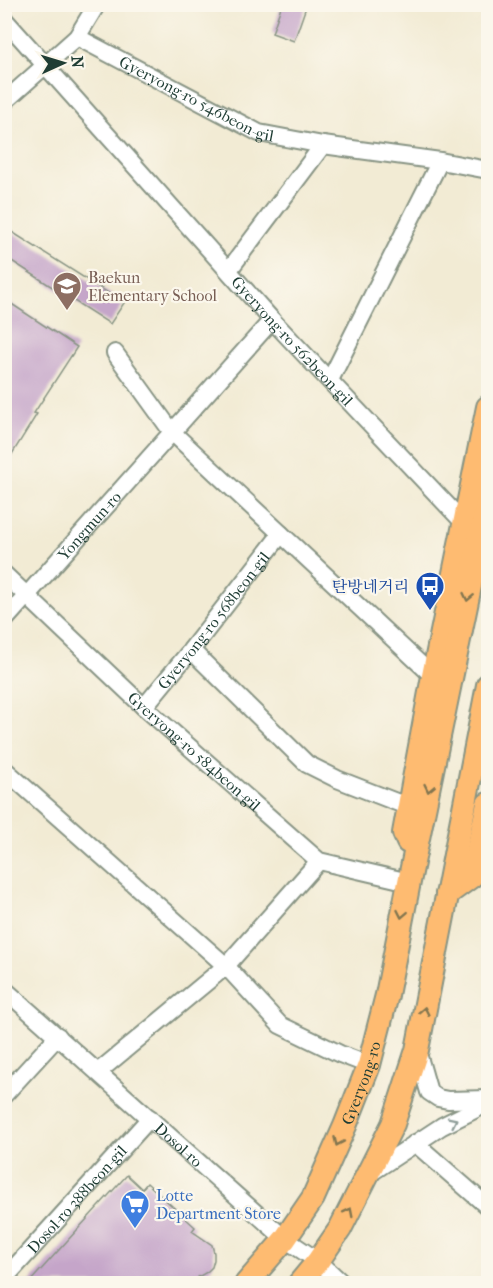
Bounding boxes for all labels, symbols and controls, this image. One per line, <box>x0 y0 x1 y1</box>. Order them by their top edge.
north arrow <box>33 33 93 93</box>
street label: Gyeryong-ro 546beon-gil <box>116 52 276 146</box>
text: N <box>68 55 87 70</box>
place label: Baekun Elementary School <box>88 268 217 305</box>
school or university icon: Baekun Elementary School <box>51 270 83 312</box>
street label: Gyeryong-ro 562beon-gil <box>227 272 357 410</box>
street label: Yongmun-ro <box>53 487 125 565</box>
street label: Gyeryong-ro 568beon-gil <box>154 548 274 693</box>
bus stop icon: 탄방네거리 <box>414 570 446 612</box>
place label: 탄방네거리 <box>332 577 409 596</box>
one-way arrow <box>462 592 475 602</box>
street label: Gyeryong-ro 584beon-gil <box>124 688 265 815</box>
one-way arrow <box>423 783 436 793</box>
one-way arrow <box>396 909 409 919</box>
one-way arrow <box>417 1006 430 1016</box>
street label: Gyeryong-ro <box>338 1039 385 1127</box>
one-way arrow <box>446 1116 457 1128</box>
street label: Dosol-ro <box>151 1119 206 1171</box>
one-way arrow <box>333 1135 345 1146</box>
street label: Dosol-ro 388beon-gil <box>23 1141 131 1257</box>
place label: Lotte Department Store <box>156 1186 281 1223</box>
supermarket icon: Lotte Department Store <box>119 1188 151 1230</box>
one-way arrow <box>341 1207 353 1218</box>

